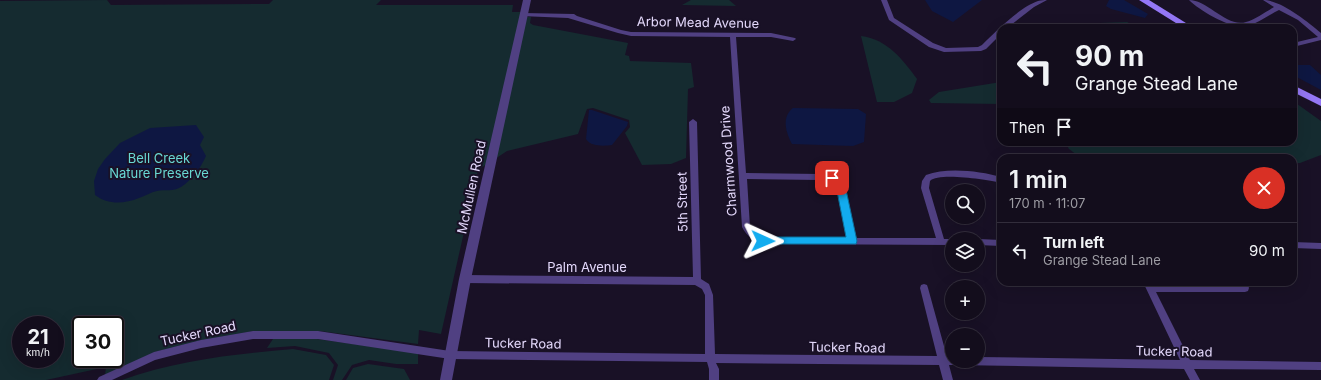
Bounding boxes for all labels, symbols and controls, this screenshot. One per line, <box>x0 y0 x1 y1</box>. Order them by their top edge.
street label: Arbor Mead Avenue <box>637 13 759 31</box>
text: 90 m <box>1075 39 1144 73</box>
icon: left <box>1009 40 1061 92</box>
text: Grange Stead Lane <box>1075 73 1238 94</box>
street label: Charmwood Drive <box>716 105 740 217</box>
icon: arrive <box>1053 116 1075 138</box>
text: Then <box>1009 118 1045 137</box>
street label: McMullen Road <box>453 139 489 235</box>
park label: Bell Creek Nature Preserve <box>109 150 209 181</box>
pin <box>815 161 849 195</box>
text: 1 min <box>1009 165 1068 194</box>
icon: arrive <box>821 167 843 189</box>
button: close <box>1243 167 1285 209</box>
street label: 5th Street <box>673 172 691 232</box>
map controls <box>945 184 985 368</box>
button: search <box>945 184 985 224</box>
text: 170 m · 11:07 <box>1009 195 1085 211</box>
position arrow <box>742 220 784 262</box>
button: layers <box>945 232 985 272</box>
text: Turn left <box>1043 233 1104 252</box>
icon: left <box>1009 240 1031 262</box>
text: 90 m <box>1249 241 1285 260</box>
text: Grange Stead Lane <box>1043 252 1161 268</box>
street label: Palm Avenue <box>547 259 627 275</box>
button: + <box>945 280 985 320</box>
speed limit sign: 30 <box>72 316 124 368</box>
street label: Tucker Road <box>159 317 237 349</box>
text: 21 <box>27 325 49 349</box>
button: − <box>945 328 985 368</box>
street label: Tucker Road <box>484 334 562 352</box>
street label: Tucker Road <box>808 338 886 356</box>
street label: Tucker Road <box>1135 342 1213 360</box>
text: km/h <box>26 346 50 358</box>

